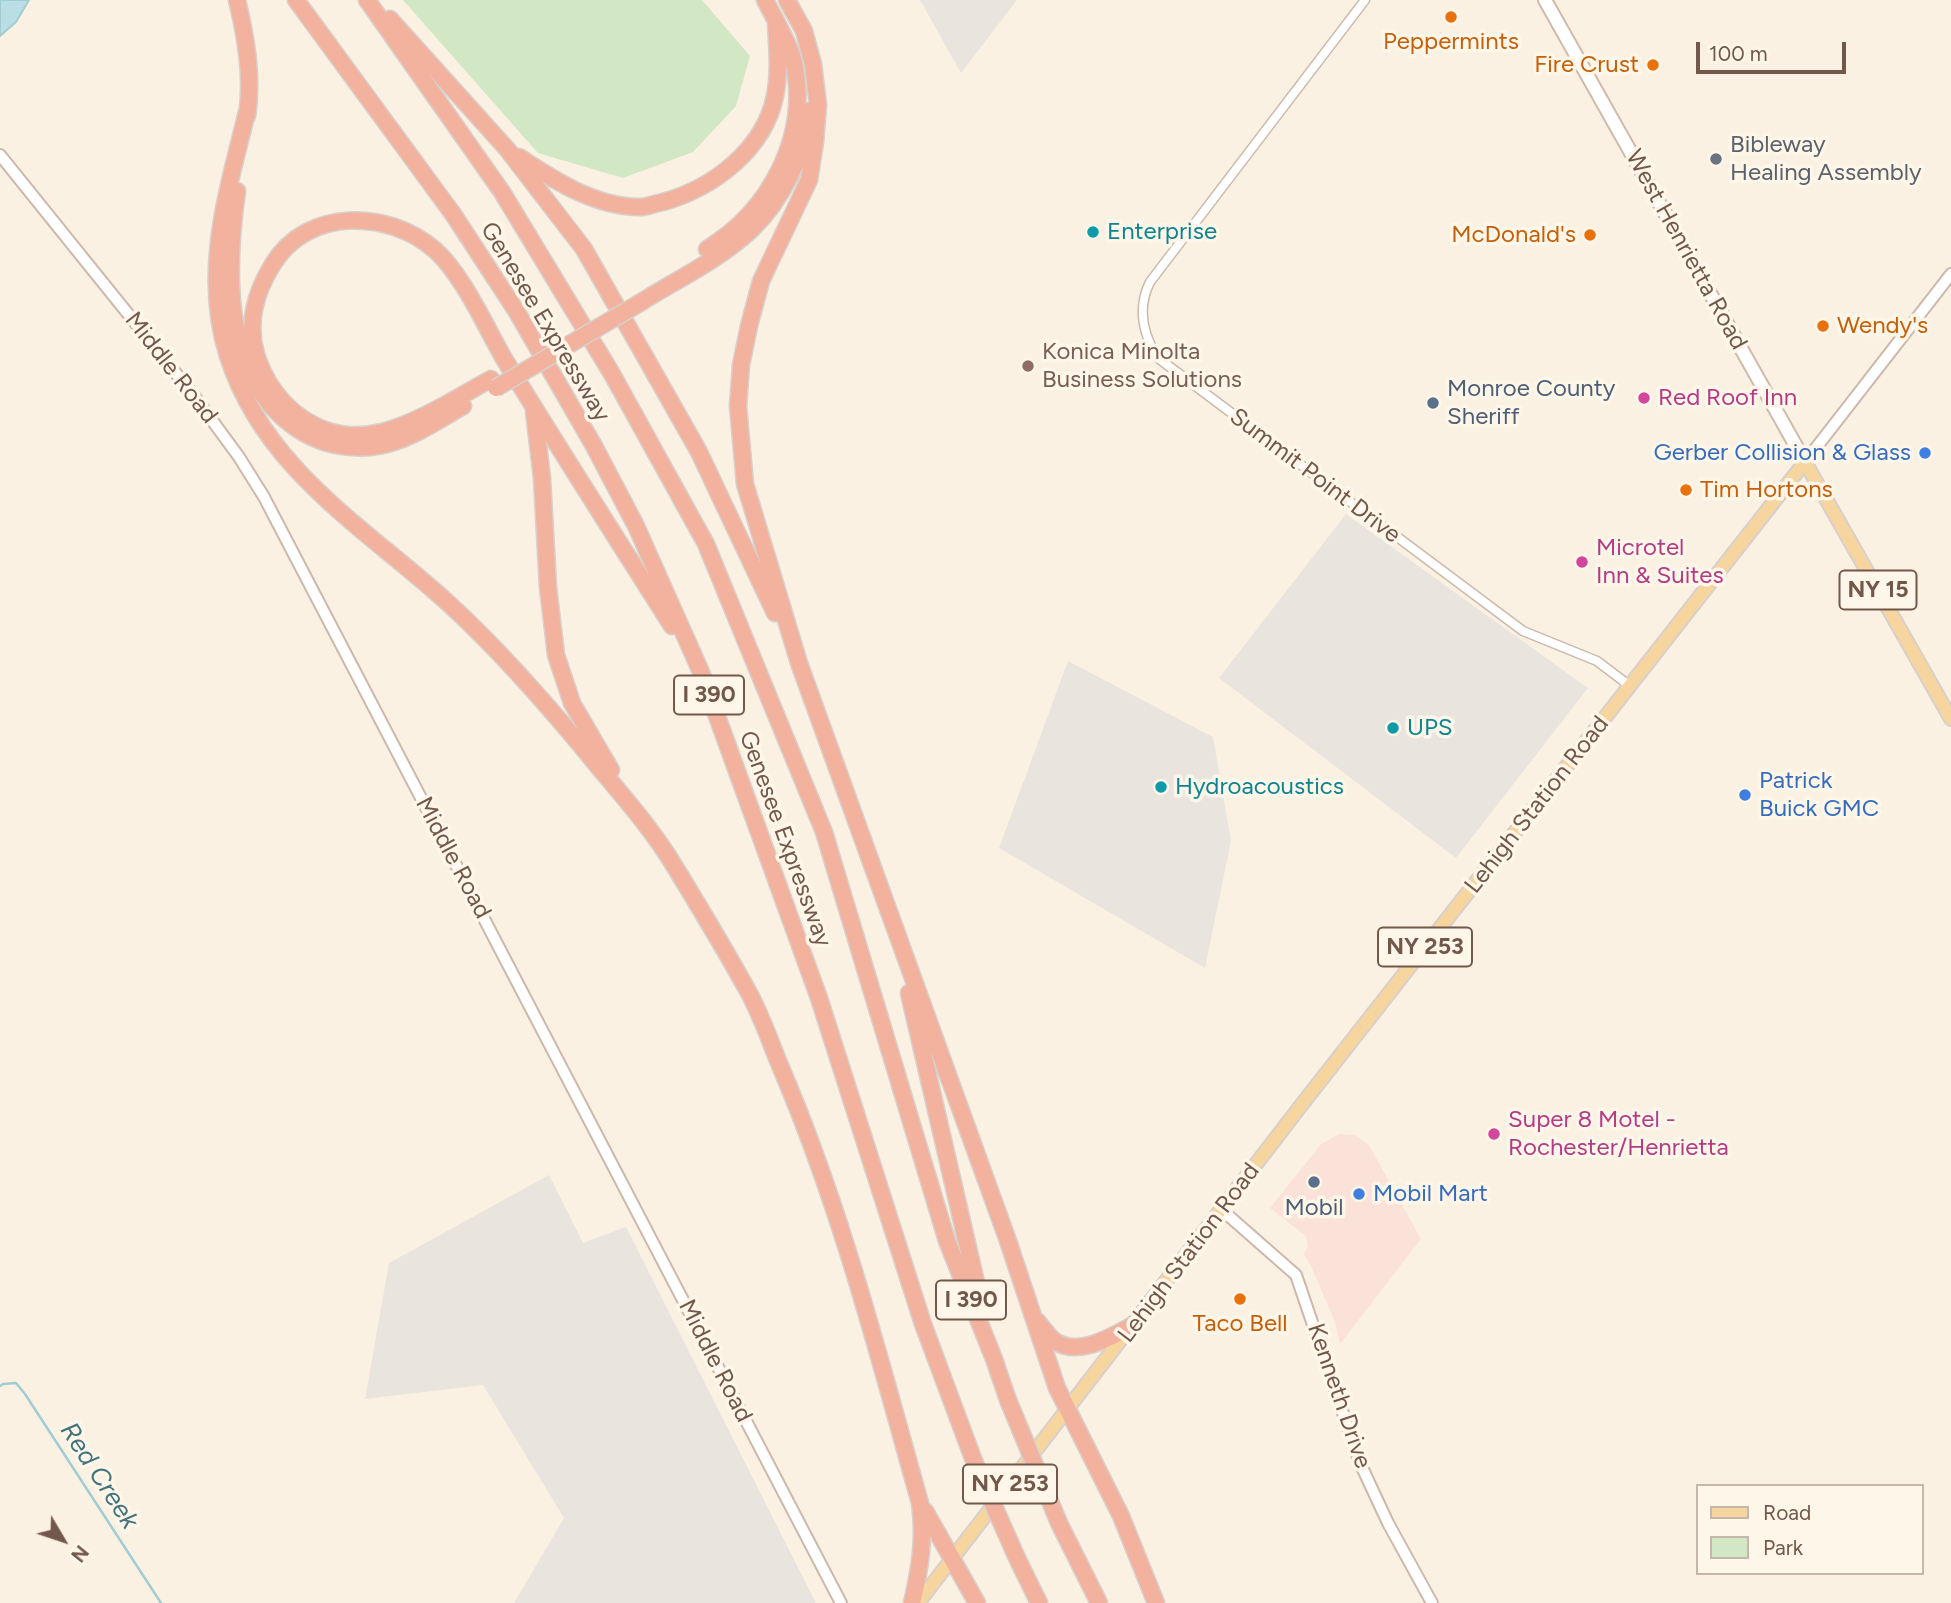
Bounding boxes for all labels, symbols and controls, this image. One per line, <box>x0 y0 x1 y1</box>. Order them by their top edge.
marker: Peppermints <box>1443 9 1459 25</box>
place label: Peppermints <box>1383 28 1519 56</box>
scale bar <box>1699 28 1850 72</box>
text: 100 m <box>1709 41 1768 66</box>
place label: Fire Crust <box>1534 51 1639 79</box>
marker: Fire Crust <box>1645 57 1661 73</box>
place label: Bibleway Healing Assembly <box>1730 131 1922 187</box>
street label: West Henrietta Road <box>1619 145 1753 355</box>
marker: Bibleway Healing Assembly <box>1708 151 1724 167</box>
street label: Genesee Expressway <box>474 217 616 427</box>
place label: Enterprise <box>1107 218 1217 246</box>
place label: McDonald's <box>1451 221 1576 249</box>
marker: Enterprise <box>1085 224 1101 240</box>
marker: McDonald's <box>1582 227 1598 243</box>
street label: Middle Road <box>119 307 223 429</box>
place label: Wendy's <box>1837 312 1928 340</box>
marker: Wendy's <box>1815 318 1831 334</box>
place label: Konica Minolta Business Solutions <box>1042 338 1242 394</box>
marker: Konica Minolta Business Solutions <box>1020 358 1036 374</box>
place label: Monroe County Sheriff <box>1447 375 1615 431</box>
place label: Red Roof Inn <box>1658 384 1797 412</box>
marker: Red Roof Inn <box>1636 390 1652 406</box>
marker: Monroe County Sheriff <box>1425 395 1441 411</box>
street label: Summit Point Drive <box>1224 402 1406 550</box>
place label: Gerber Collision & Glass <box>1653 439 1911 467</box>
marker: Gerber Collision & Glass <box>1917 445 1933 461</box>
place label: Tim Hortons <box>1700 476 1833 504</box>
marker: Tim Hortons <box>1678 482 1694 498</box>
place label: Microtel Inn & Suites <box>1596 534 1724 590</box>
marker: Microtel Inn & Suites <box>1574 554 1590 570</box>
road number: NY 15 <box>1840 570 1916 610</box>
road number: I 390 <box>674 676 744 715</box>
street label: Lehigh Station Road <box>1459 711 1615 899</box>
place label: UPS <box>1407 714 1453 742</box>
marker: UPS <box>1385 720 1401 736</box>
street label: Genesee Expressway <box>733 727 837 951</box>
place label: Patrick Buick GMC <box>1759 767 1879 823</box>
place label: Hydroacoustics <box>1175 773 1344 801</box>
marker: Hydroacoustics <box>1153 779 1169 795</box>
marker: Patrick Buick GMC <box>1737 787 1753 803</box>
street label: Middle Road <box>409 792 497 924</box>
road number: NY 253 <box>1378 928 1472 966</box>
place label: Super 8 Motel - Rochester/Henrietta <box>1508 1106 1729 1162</box>
marker: Super 8 Motel - Rochester/Henrietta <box>1486 1126 1502 1142</box>
street label: Lehigh Station Road <box>1112 1158 1266 1348</box>
marker: Mobil <box>1306 1174 1322 1190</box>
place label: Mobil Mart <box>1373 1180 1488 1208</box>
marker: Mobil Mart <box>1351 1186 1367 1202</box>
place label: Mobil <box>1284 1194 1344 1222</box>
road number: I 390 <box>936 1280 1006 1320</box>
marker: Taco Bell <box>1232 1291 1248 1307</box>
street label: Middle Road <box>672 1295 758 1427</box>
place label: Taco Bell <box>1192 1310 1288 1338</box>
street label: Kenneth Drive <box>1301 1320 1377 1472</box>
water label: Red Creek <box>53 1417 145 1535</box>
road number: NY 253 <box>963 1464 1057 1504</box>
legend <box>1696 1484 1923 1575</box>
text: Road <box>1763 1500 1811 1525</box>
north arrow <box>28 1505 98 1575</box>
text: Park <box>1763 1535 1803 1560</box>
text: N <box>66 1541 93 1566</box>

